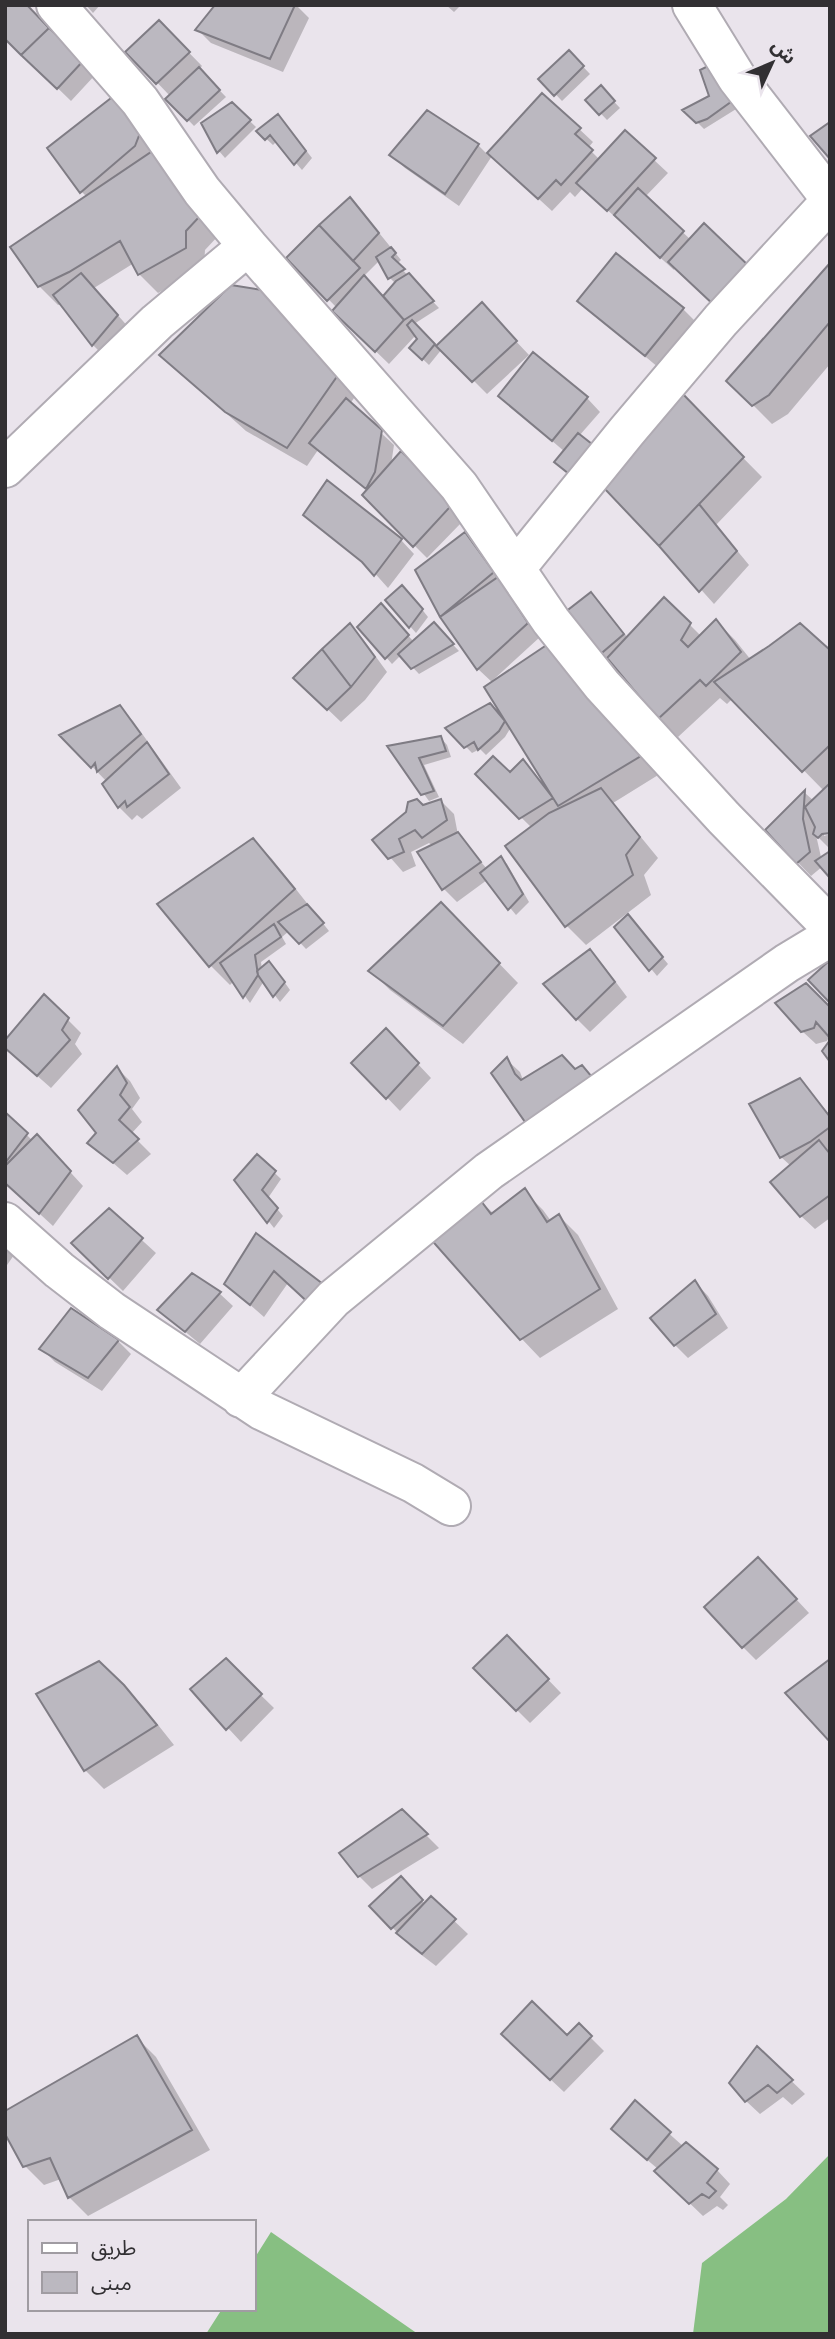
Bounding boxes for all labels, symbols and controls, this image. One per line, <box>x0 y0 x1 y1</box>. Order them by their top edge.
north arrow <box>737 28 807 98</box>
text: ش <box>767 34 801 68</box>
legend <box>28 2220 256 2311</box>
text: طريق <box>91 2235 136 2261</box>
text: مبنى <box>91 2270 132 2295</box>

